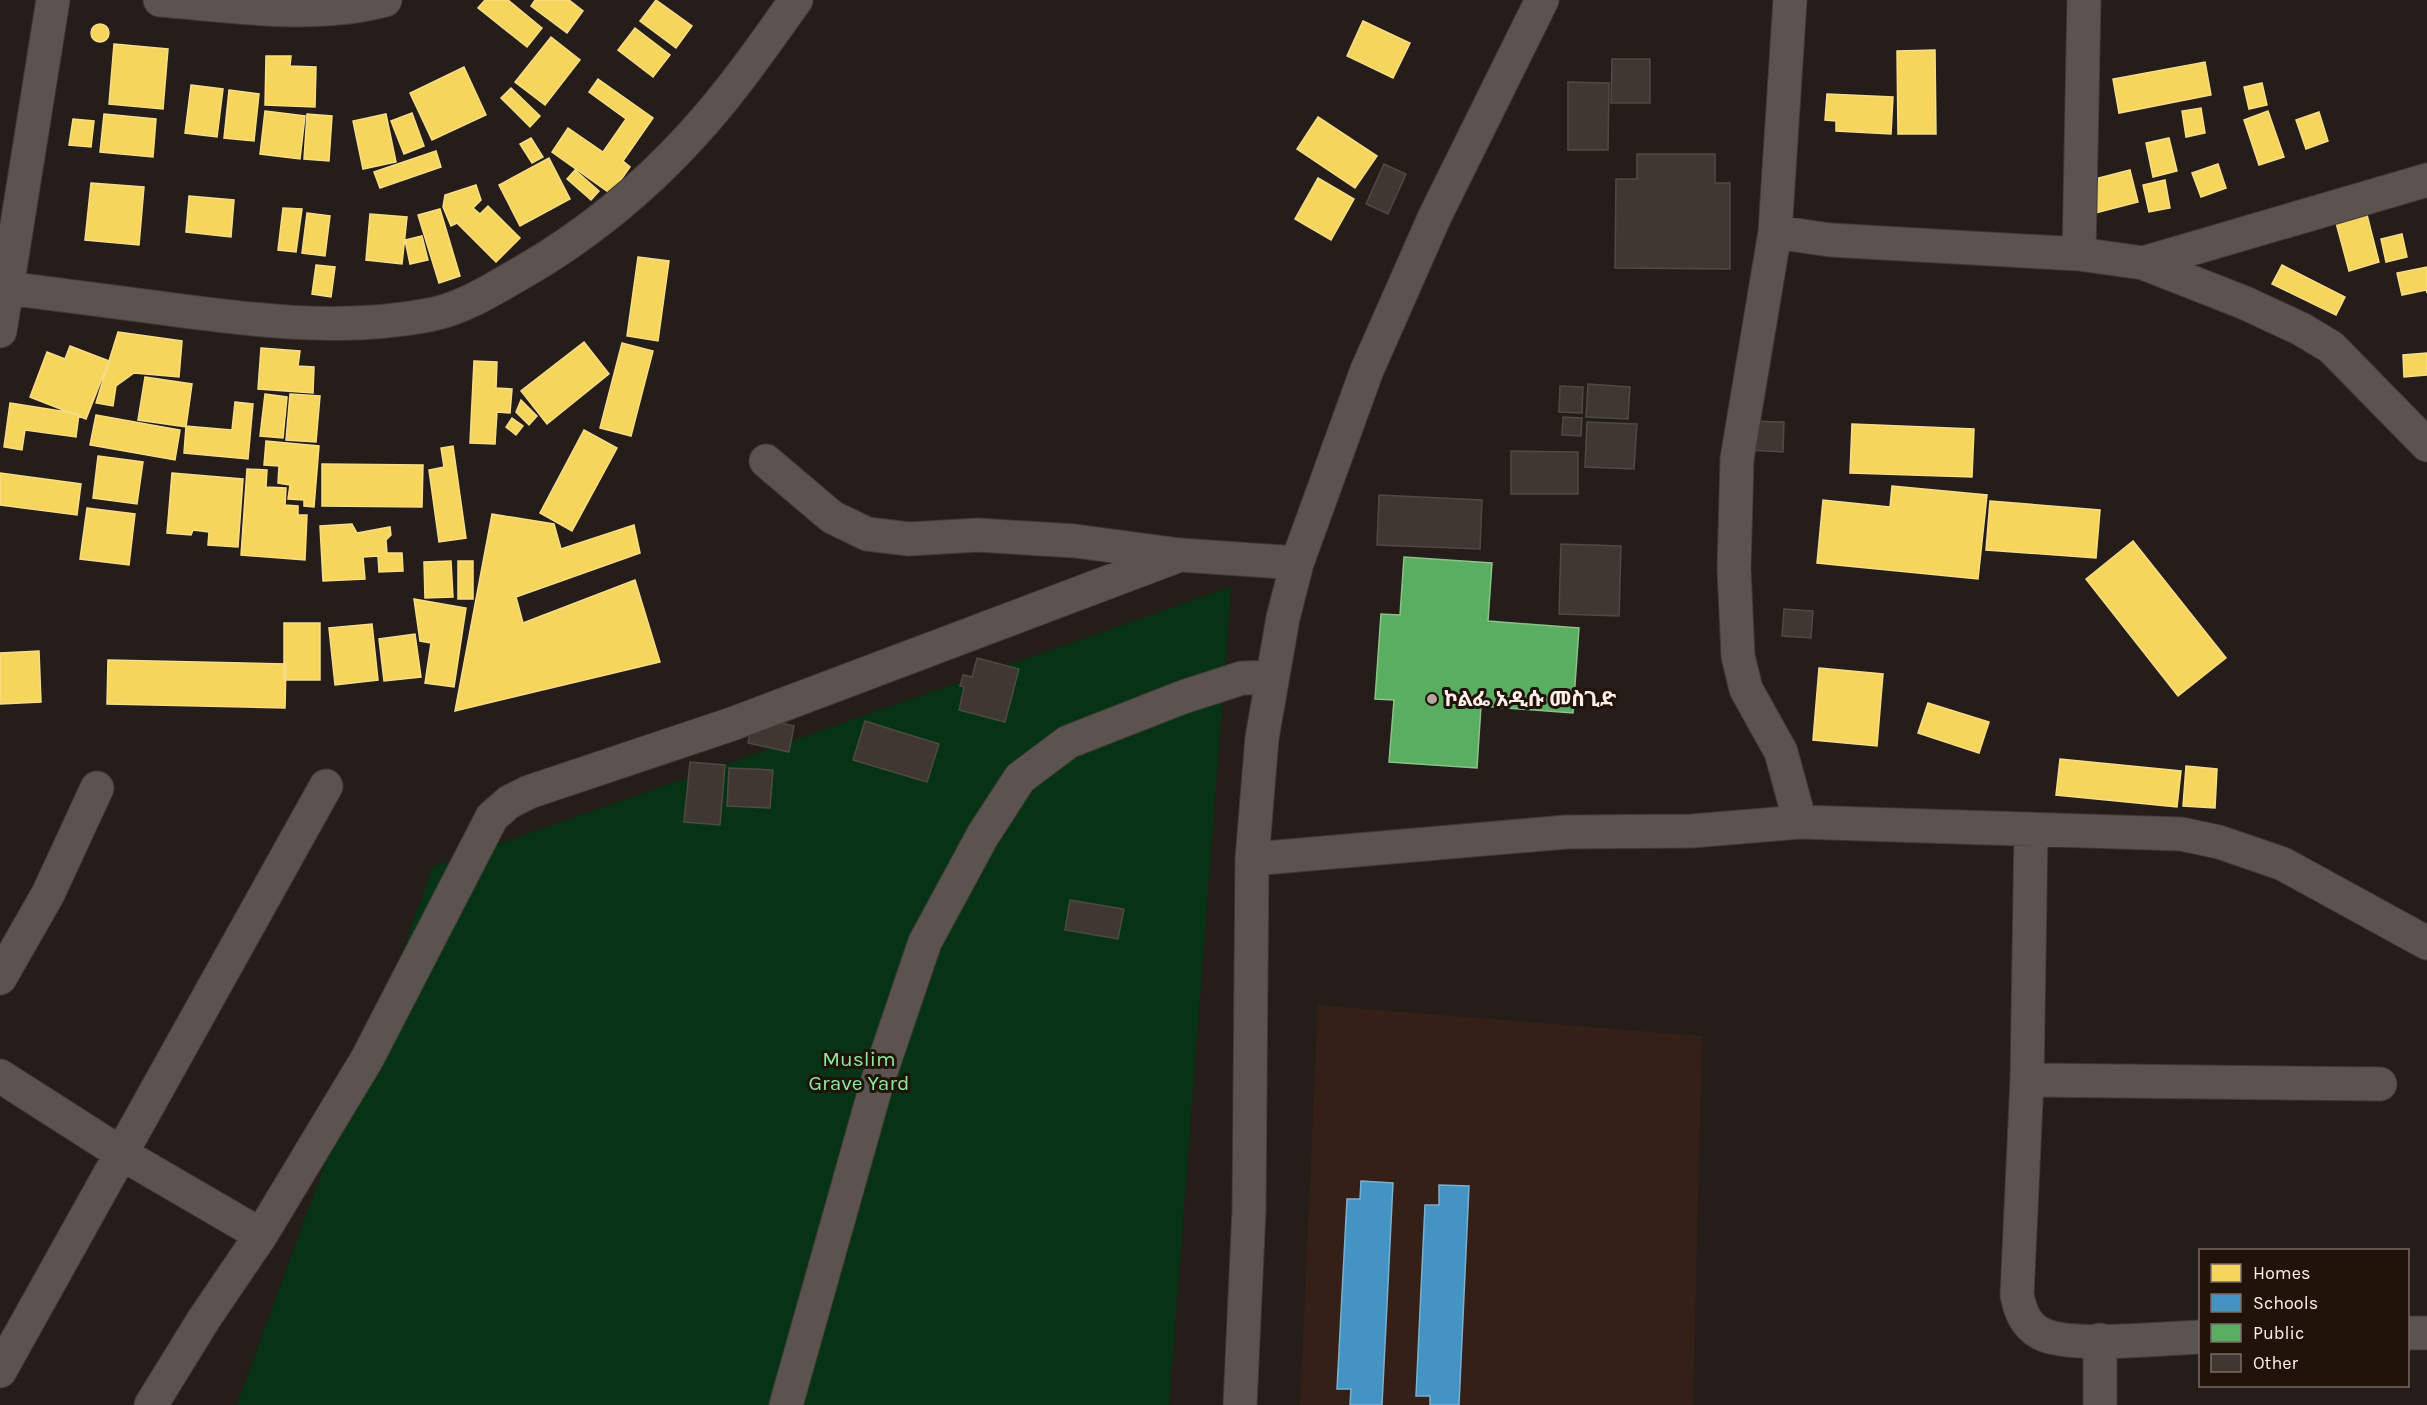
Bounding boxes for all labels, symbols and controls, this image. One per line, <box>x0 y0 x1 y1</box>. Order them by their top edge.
place label: ኮልፌ አዲሱ መስጊድ <box>1444 687 1617 711</box>
marker: ኮልፌ አዲሱ መስጊድ <box>1425 692 1439 706</box>
park label: Muslim Grave Yard <box>809 1047 909 1095</box>
legend <box>2199 1249 2409 1387</box>
text: Homes <box>2253 1262 2310 1284</box>
text: Schools <box>2253 1292 2318 1314</box>
text: Public <box>2253 1322 2304 1344</box>
text: Other <box>2253 1352 2298 1374</box>

